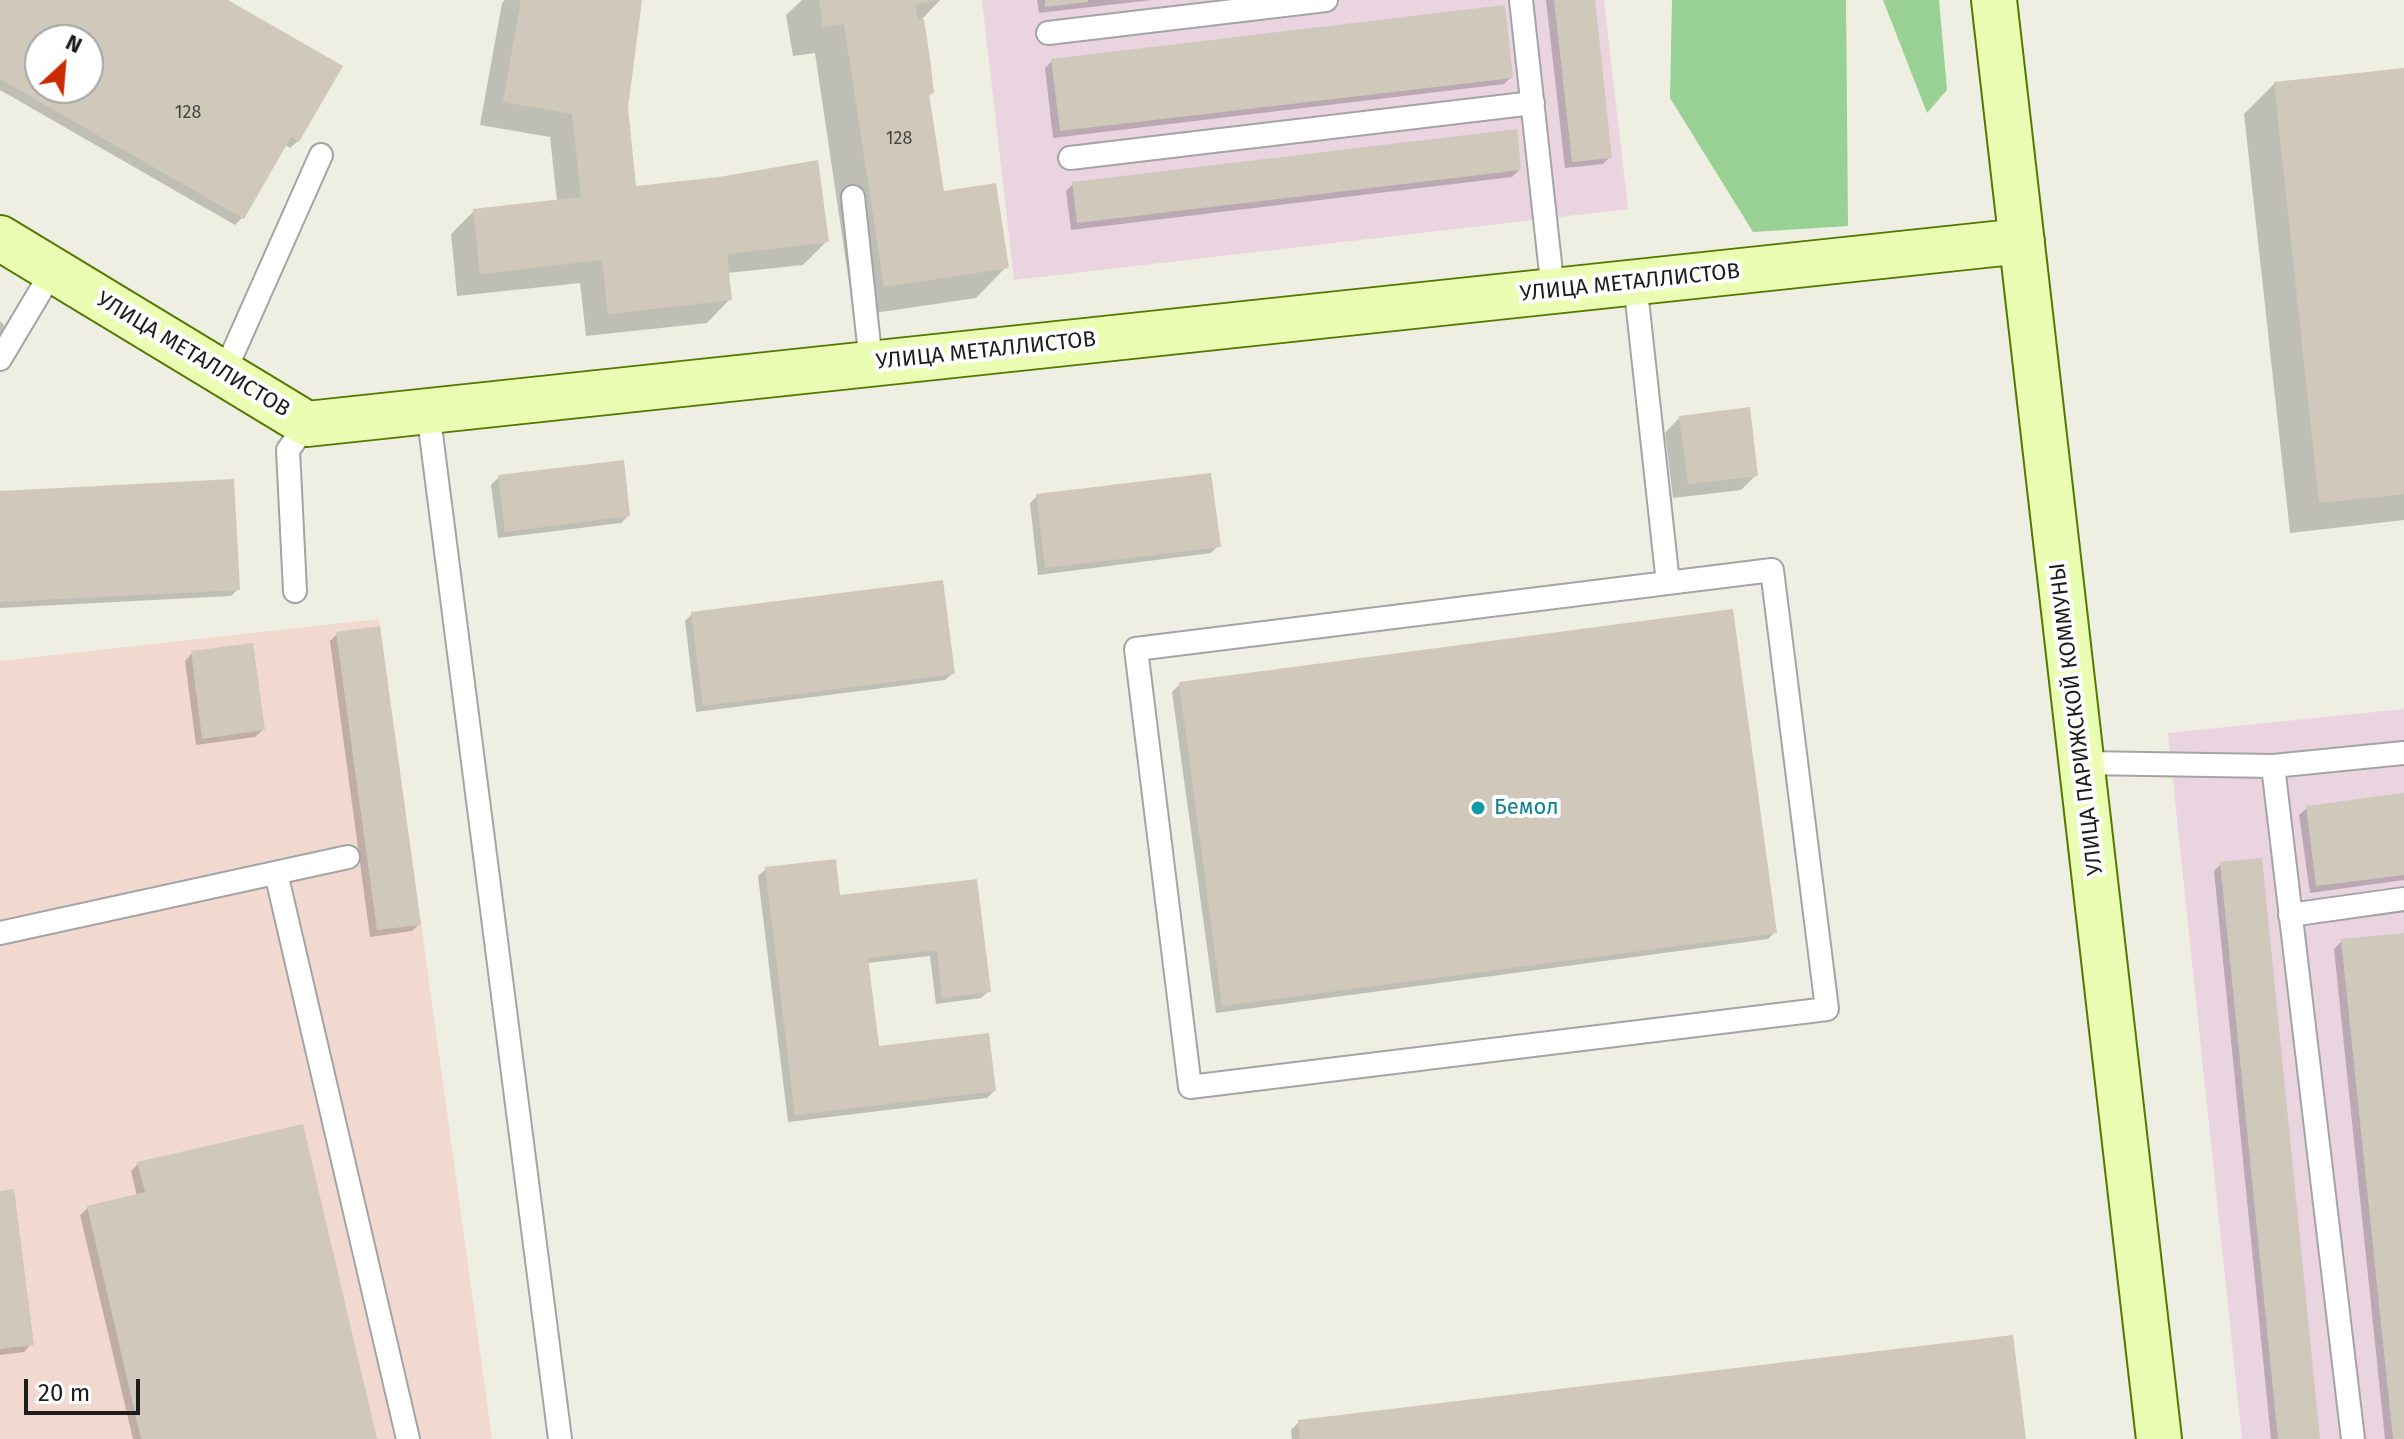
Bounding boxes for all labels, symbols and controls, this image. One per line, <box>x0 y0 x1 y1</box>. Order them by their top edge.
north arrow <box>24 24 104 104</box>
text: N <box>61 28 86 59</box>
house number: 128 <box>175 102 201 124</box>
house number: 128 <box>886 128 912 150</box>
street label: УЛИЦА МЕТАЛЛИСТОВ <box>1519 258 1741 308</box>
street label: УЛИЦА МЕТАЛЛИСТОВ <box>91 287 295 423</box>
street label: УЛИЦА МЕТАЛЛИСТОВ <box>875 326 1097 376</box>
street label: УЛИЦА ПАРИЖСКОЙ КОММУНЫ <box>2045 561 2109 877</box>
place label: Бемол <box>1494 795 1559 821</box>
marker: Бемол <box>1469 799 1487 817</box>
scale bar <box>28 1363 144 1413</box>
text: 20 m <box>38 1379 90 1407</box>

